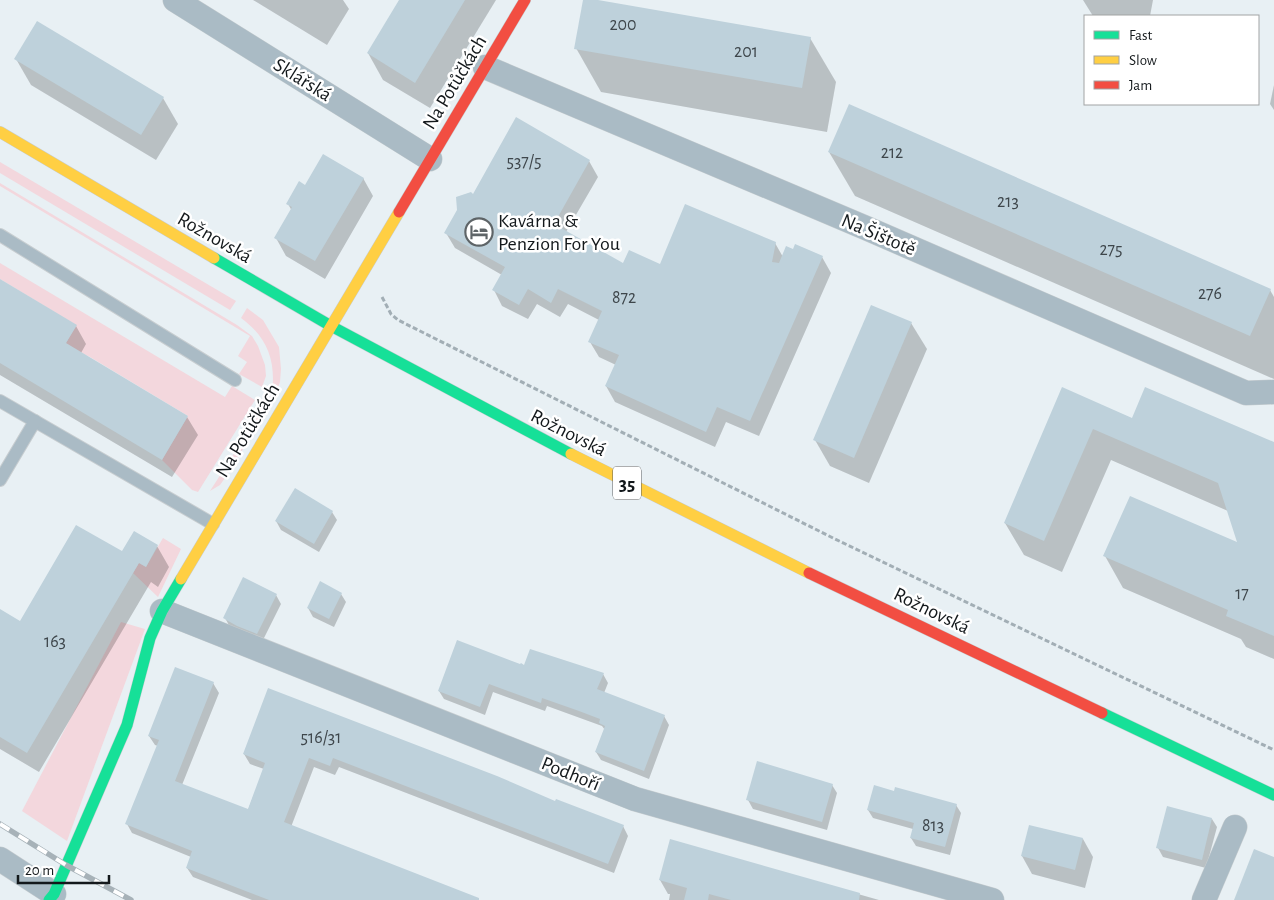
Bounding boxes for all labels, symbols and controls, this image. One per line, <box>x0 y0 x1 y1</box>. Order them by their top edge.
legend <box>1084 15 1259 105</box>
house number: 200 <box>609 16 637 34</box>
text: Fast <box>1129 28 1153 43</box>
street label: Na Potůčkách <box>419 32 491 133</box>
house number: 201 <box>734 43 758 61</box>
text: Slow <box>1129 53 1157 68</box>
street label: Sklářská <box>270 54 335 105</box>
text: Jam <box>1129 78 1152 93</box>
house number: 212 <box>881 144 903 162</box>
house number: 537/5 <box>506 153 542 171</box>
house number: 213 <box>997 193 1019 211</box>
street label: Rožnovská <box>174 209 255 267</box>
street label: Na Šištotě <box>838 209 919 260</box>
place label: Kavárna & Penzion For You <box>498 211 620 254</box>
hotel icon: Kavárna & Penzion For You <box>464 217 494 247</box>
house number: 275 <box>1099 241 1123 259</box>
house number: 276 <box>1198 285 1222 303</box>
house number: 872 <box>612 289 636 307</box>
street label: Na Potůčkách <box>212 380 284 481</box>
street label: Rožnovská <box>528 405 610 460</box>
road number: 35 <box>613 466 641 499</box>
street label: Rožnovská <box>890 584 973 638</box>
house number: 17 <box>1235 585 1249 603</box>
house number: 163 <box>44 633 66 651</box>
house number: 516/31 <box>301 729 341 747</box>
street label: Podhoří <box>539 753 603 795</box>
house number: 813 <box>922 817 944 835</box>
scale bar <box>18 852 109 884</box>
text: 20 m <box>25 863 54 878</box>

